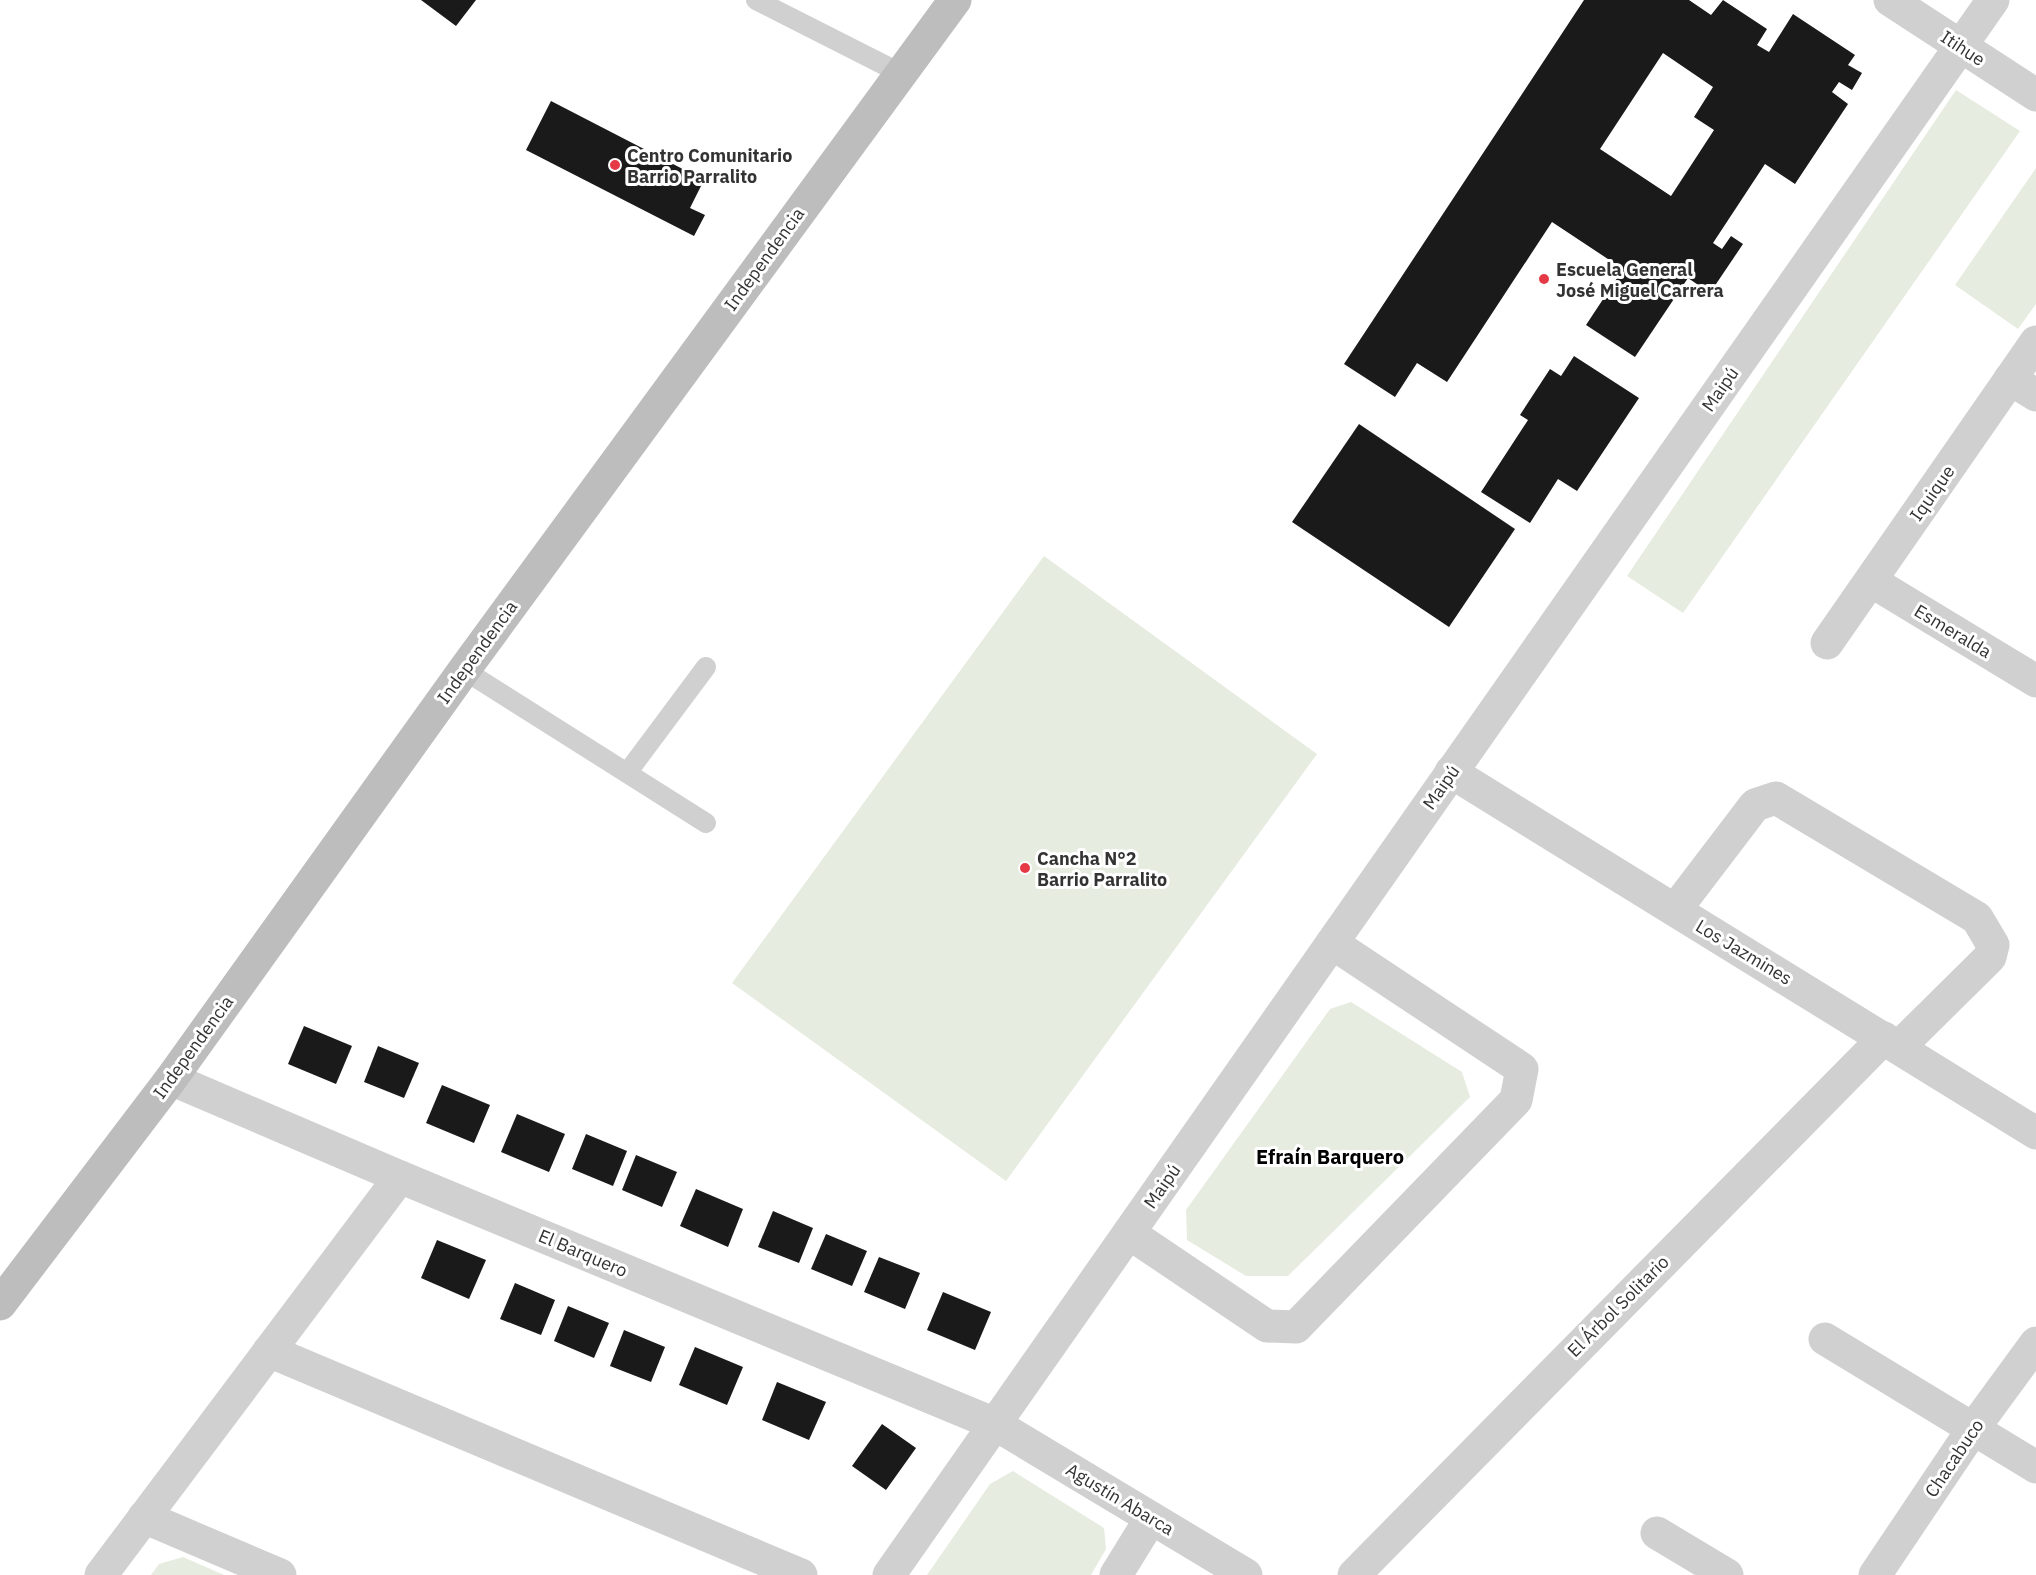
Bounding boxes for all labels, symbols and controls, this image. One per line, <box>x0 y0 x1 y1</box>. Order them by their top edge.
street label: Itihue <box>1936 25 1990 71</box>
place label: Centro Comunitario Barrio Parralito <box>627 144 792 188</box>
marker: Centro Comunitario Barrio Parralito <box>608 158 622 172</box>
street label: Independencia <box>719 203 809 315</box>
place label: Escuela General José Miguel Carrera <box>1556 258 1724 302</box>
marker: Escuela General José Miguel Carrera <box>1537 272 1551 286</box>
street label: Maipú <box>1696 362 1744 416</box>
street label: Iquique <box>1905 461 1960 525</box>
street label: Independencia <box>432 596 522 708</box>
street label: Esmeralda <box>1910 599 1996 663</box>
street label: Maipú <box>1417 760 1465 814</box>
place label: Cancha N°2 Barrio Parralito <box>1037 847 1167 891</box>
marker: Cancha N°2 Barrio Parralito <box>1018 861 1032 875</box>
street label: Los Jazmines <box>1692 914 1796 990</box>
street label: Independencia <box>148 991 238 1103</box>
district label: Efraín Barquero <box>1256 1143 1404 1170</box>
street label: Maipú <box>1138 1159 1186 1213</box>
street label: El Barquero <box>535 1224 631 1282</box>
street label: El Árbol Solitario <box>1562 1250 1674 1362</box>
street label: Chacabuco <box>1919 1415 1989 1501</box>
street label: Agustín Abarca <box>1062 1458 1178 1540</box>

